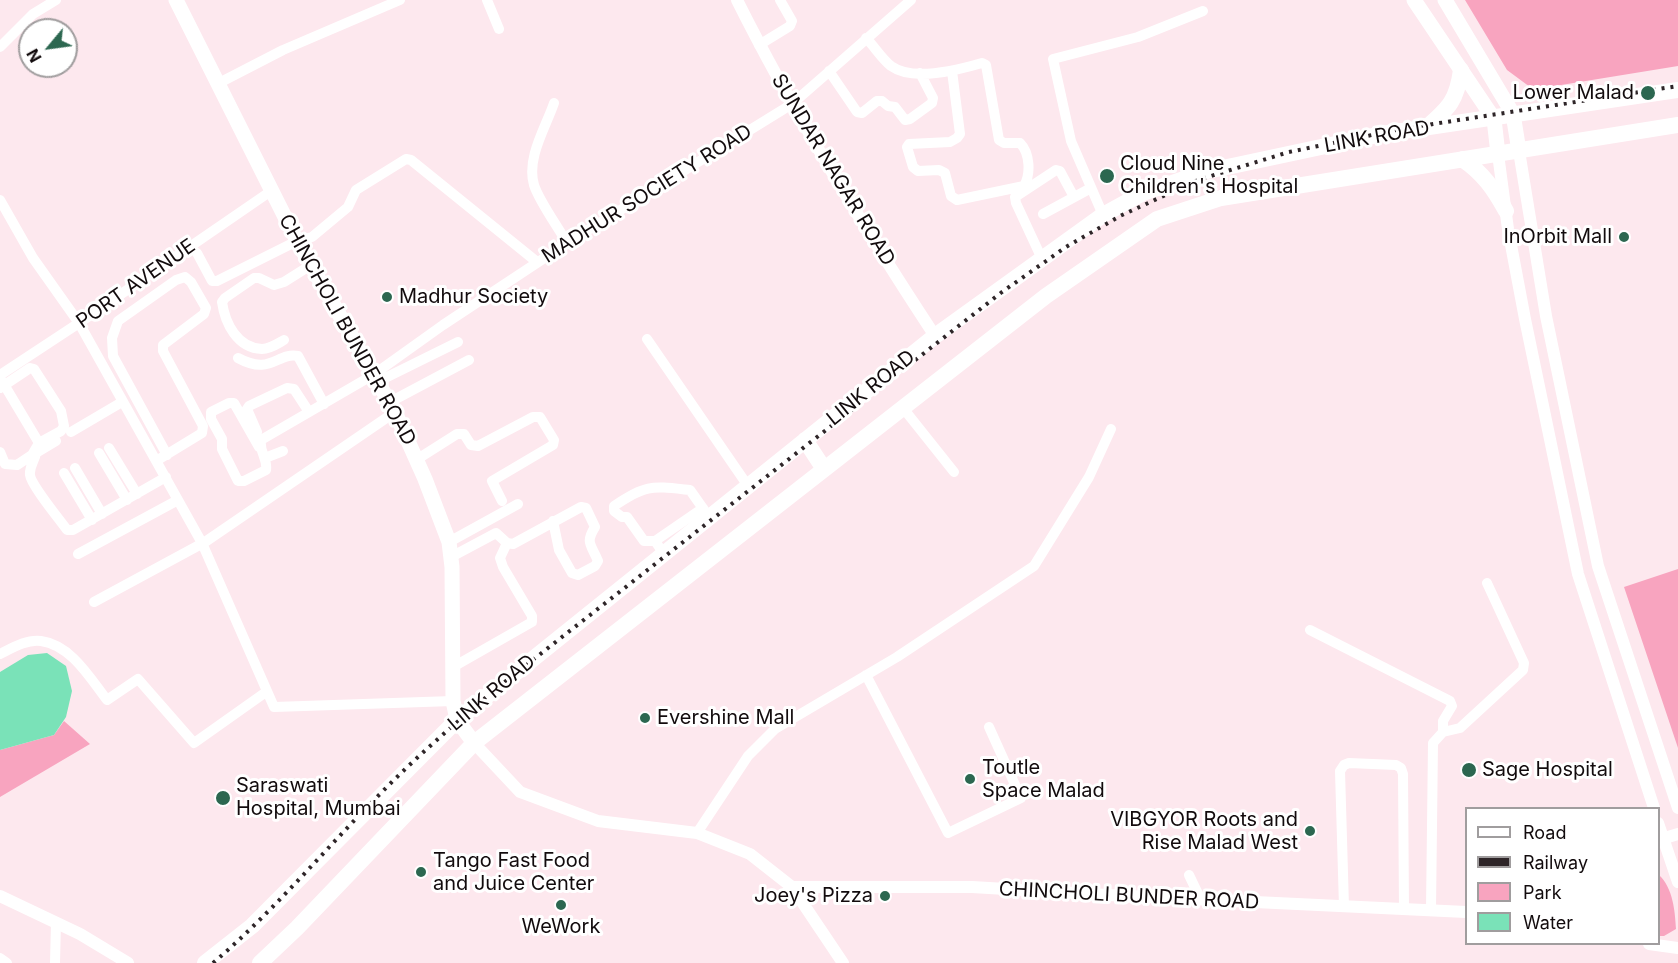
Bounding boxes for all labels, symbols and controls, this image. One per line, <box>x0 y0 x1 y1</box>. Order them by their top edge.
north arrow <box>18 18 78 78</box>
text: N <box>22 46 46 66</box>
street label: SUNDAR NAGAR ROAD <box>766 70 900 270</box>
place label: Lower Malad <box>1513 81 1634 105</box>
marker: Lower Malad <box>1639 84 1657 102</box>
street label: LINK ROAD <box>1322 116 1432 158</box>
street label: MADHUR SOCIETY ROAD <box>538 119 756 269</box>
place label: Cloud Nine Children's Hospital <box>1120 152 1298 199</box>
marker: Cloud Nine Children's Hospital <box>1098 167 1116 185</box>
street label: CHINCHOLI BUNDER ROAD <box>273 210 421 450</box>
place label: InOrbit Mall <box>1503 225 1612 249</box>
marker: InOrbit Mall <box>1617 230 1631 244</box>
street label: PORT AVENUE <box>72 234 200 334</box>
place label: Madhur Society <box>399 285 548 309</box>
marker: Madhur Society <box>380 290 394 304</box>
street label: LINK ROAD <box>822 345 920 431</box>
street label: LINK ROAD <box>443 650 541 736</box>
place label: Evershine Mall <box>657 706 794 730</box>
marker: Evershine Mall <box>638 711 652 725</box>
place label: Toutle Space Malad <box>982 756 1105 803</box>
place label: Sage Hospital <box>1482 758 1613 782</box>
marker: Sage Hospital <box>1460 761 1478 779</box>
marker: Toutle Space Malad <box>963 772 977 786</box>
place label: Saraswati Hospital, Mumbai <box>236 774 401 821</box>
marker: Saraswati Hospital, Mumbai <box>214 789 232 807</box>
legend <box>1465 807 1660 945</box>
place label: VIBGYOR Roots and Rise Malad West <box>1110 808 1298 855</box>
text: Road <box>1523 822 1566 843</box>
marker: VIBGYOR Roots and Rise Malad West <box>1303 824 1317 838</box>
place label: Tango Fast Food and Juice Center <box>433 849 594 896</box>
text: Railway <box>1523 852 1588 873</box>
marker: Tango Fast Food and Juice Center <box>414 865 428 879</box>
street label: CHINCHOLI BUNDER ROAD <box>998 877 1260 915</box>
text: Park <box>1523 882 1562 903</box>
place label: Joey's Pizza <box>754 884 873 908</box>
marker: Joey's Pizza <box>878 889 892 903</box>
marker: WeWork <box>554 898 568 912</box>
text: Water <box>1523 912 1573 933</box>
place label: WeWork <box>522 915 600 939</box>

